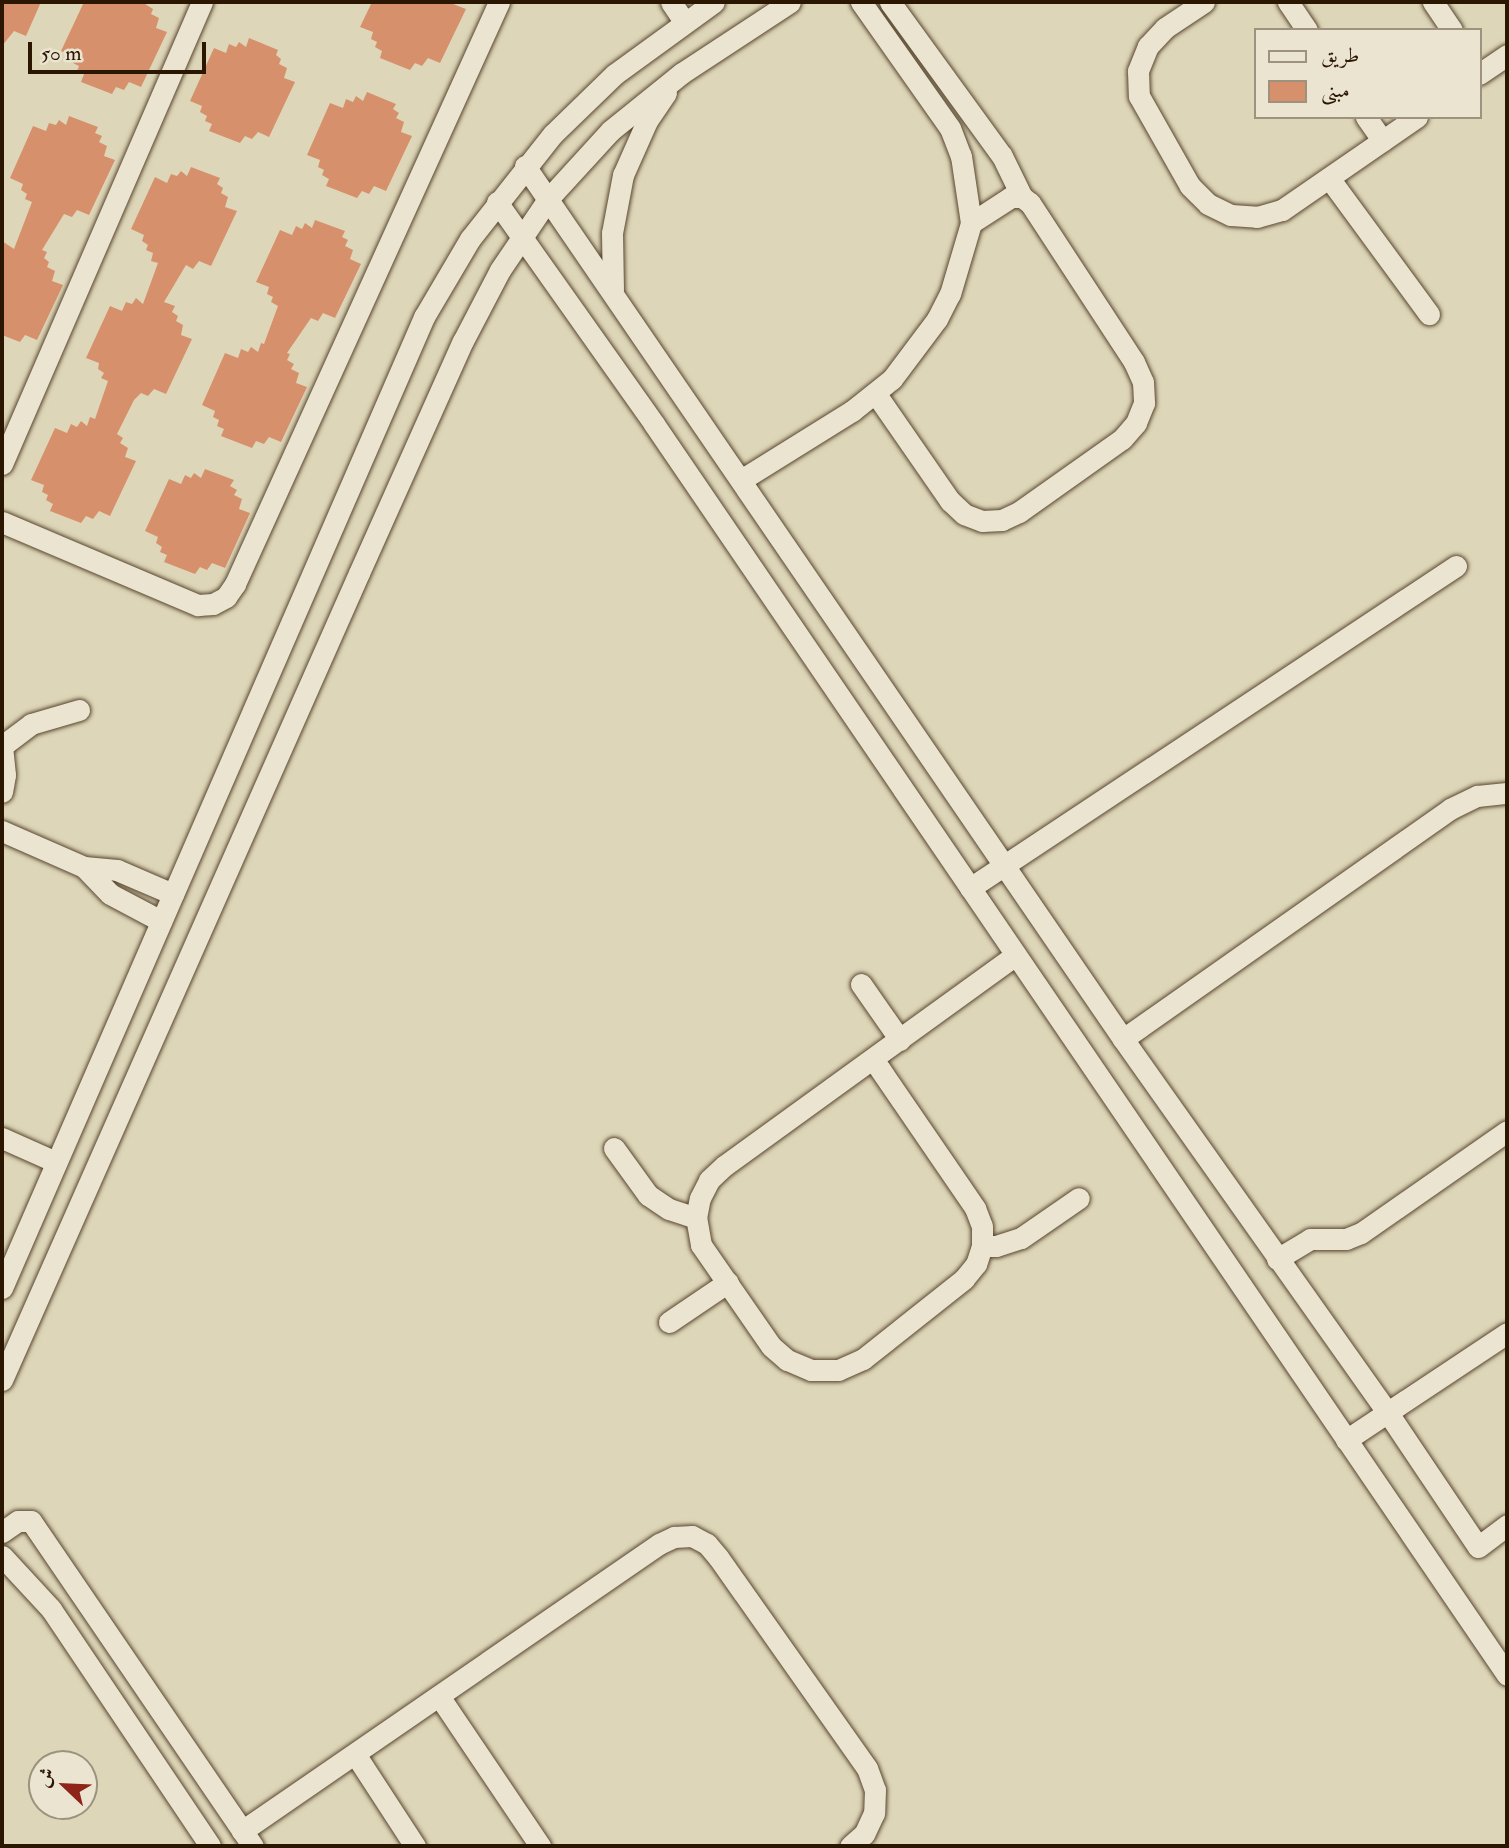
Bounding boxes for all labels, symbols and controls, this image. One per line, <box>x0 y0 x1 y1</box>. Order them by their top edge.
scale bar <box>32 28 210 72</box>
legend <box>1254 28 1481 119</box>
text: 50 m <box>41 40 82 67</box>
text: طريق <box>1321 42 1359 69</box>
text: مبنى <box>1321 77 1350 104</box>
north arrow <box>28 1750 98 1820</box>
text: ش <box>31 1764 60 1791</box>

